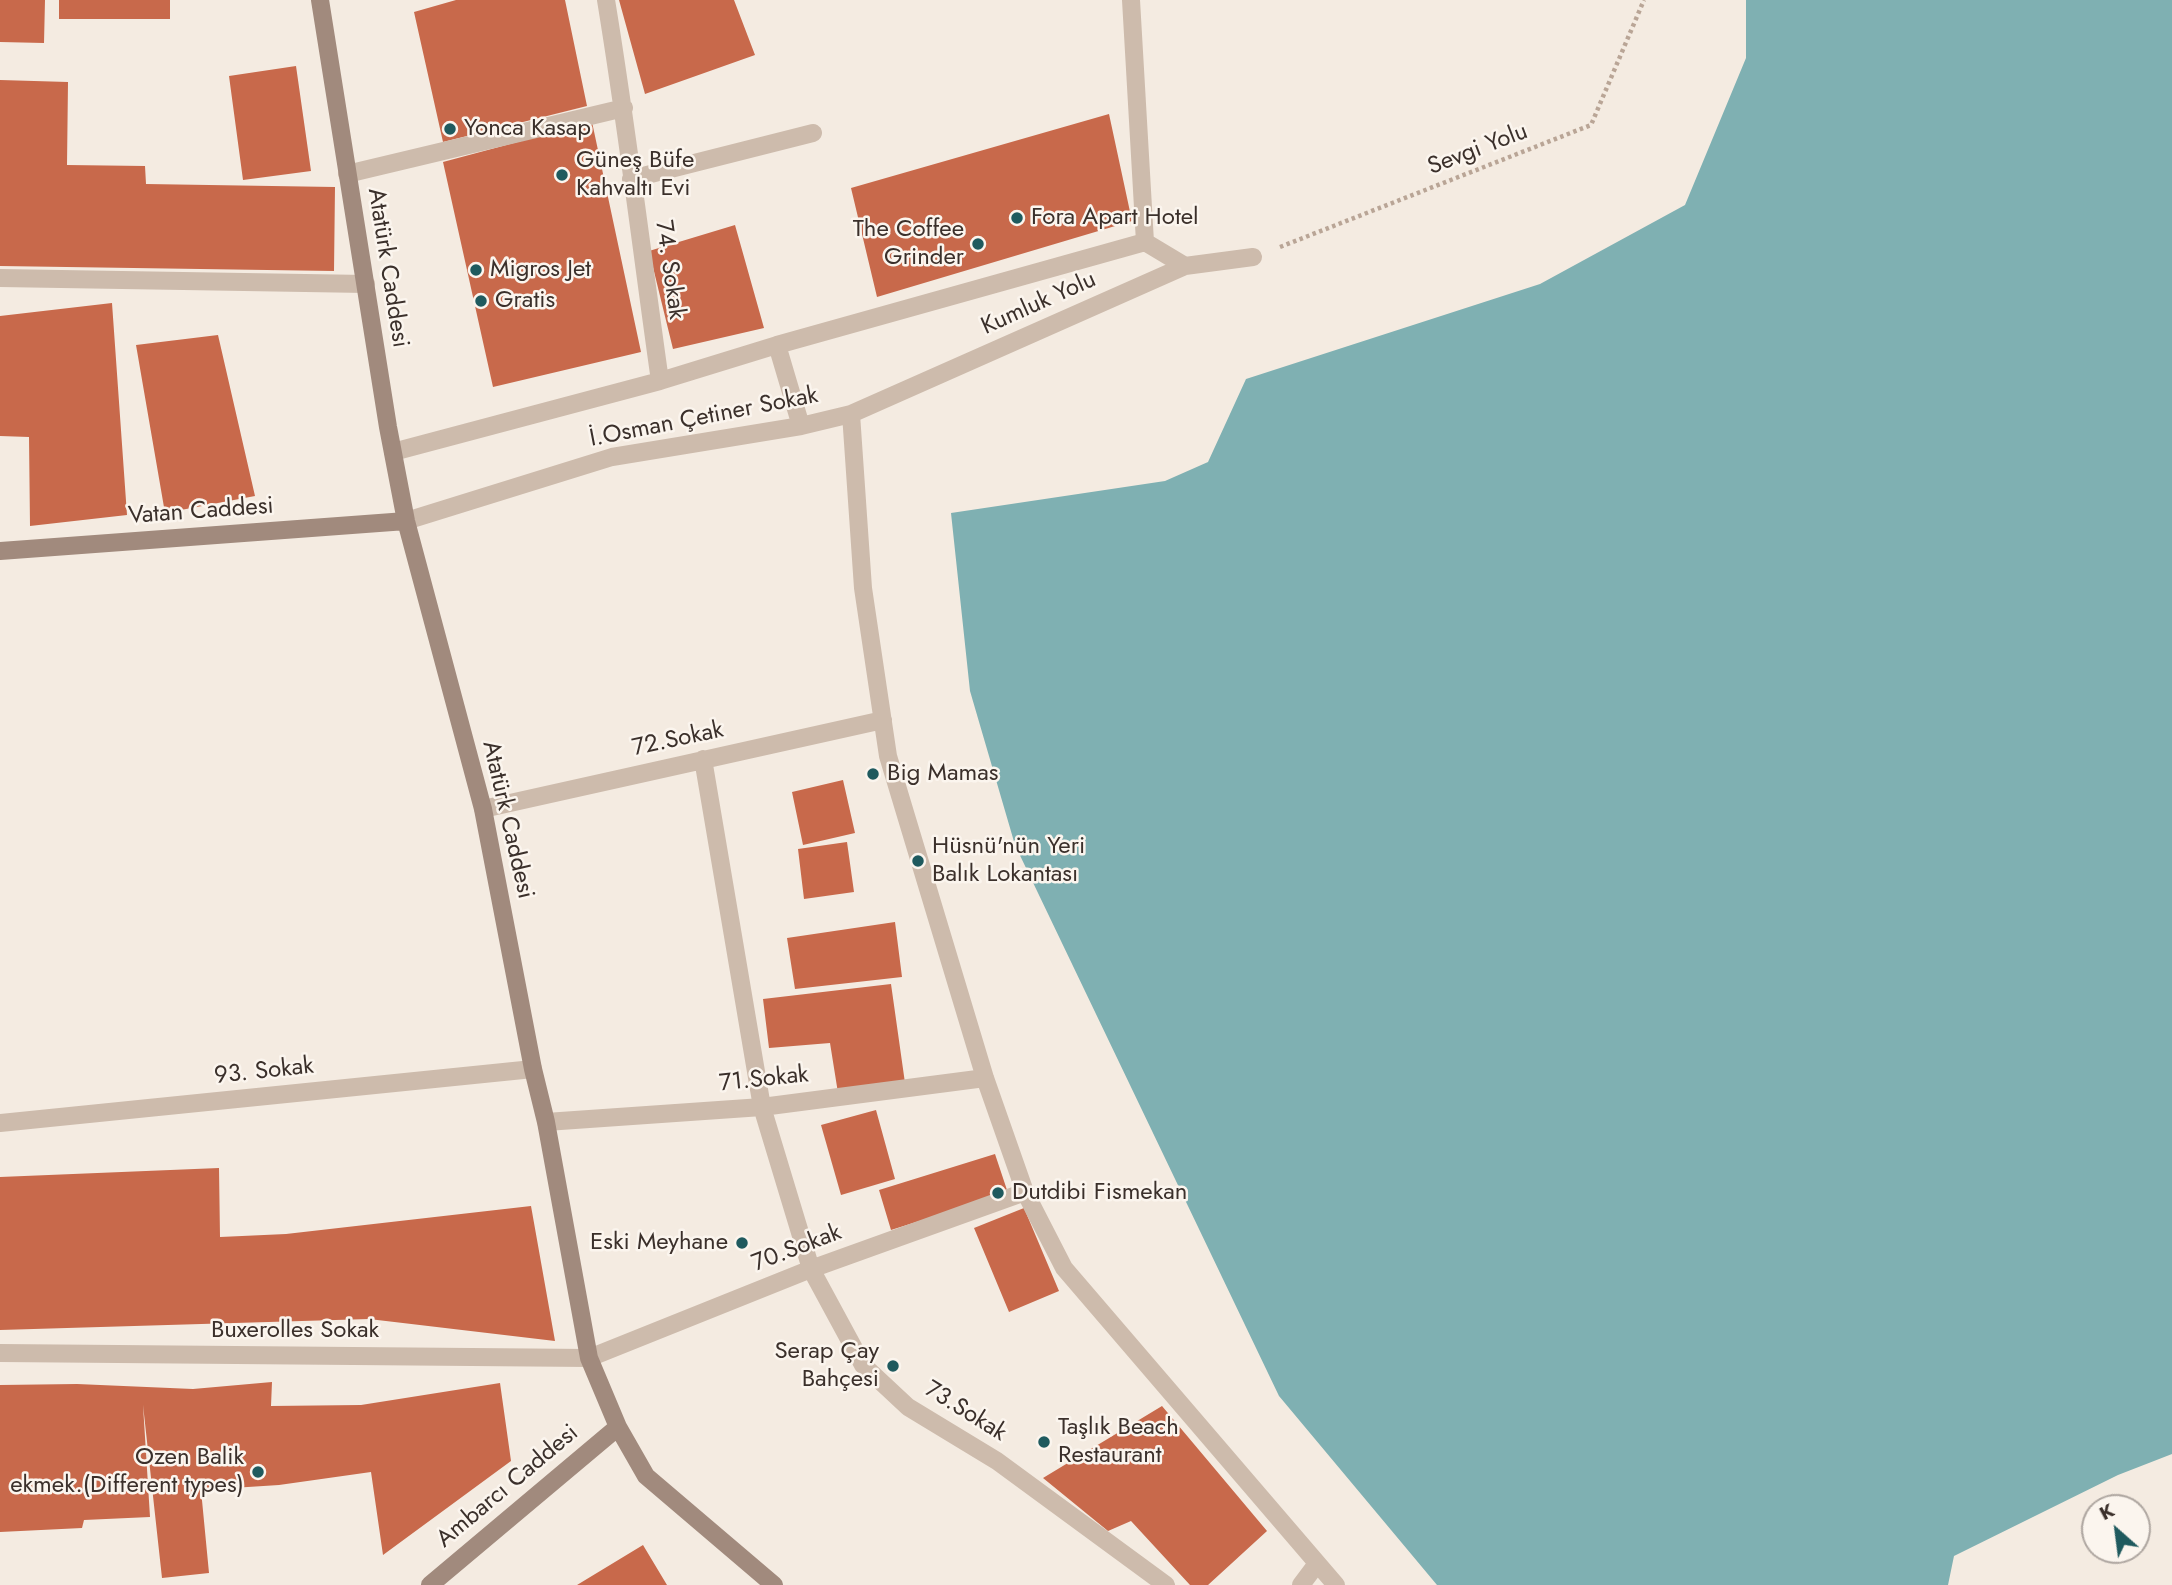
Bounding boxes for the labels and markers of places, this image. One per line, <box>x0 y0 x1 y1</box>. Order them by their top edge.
place label: Yonca Kasap <box>464 115 591 143</box>
marker: Yonca Kasap <box>442 121 458 137</box>
place label: Güneş Büfe Kahvaltı Evi <box>576 147 694 203</box>
marker: Güneş Büfe Kahvaltı Evi <box>554 167 570 183</box>
place label: Fora Apart Hotel <box>1031 204 1199 232</box>
marker: Fora Apart Hotel <box>1009 210 1025 226</box>
place label: The Coffee Grinder <box>853 216 964 272</box>
marker: The Coffee Grinder <box>970 236 986 252</box>
place label: Migros Jet <box>490 256 591 284</box>
marker: Migros Jet <box>468 262 484 278</box>
place label: Gratis <box>495 287 555 315</box>
marker: Gratis <box>473 293 489 309</box>
place label: Big Mamas <box>887 760 998 788</box>
marker: Big Mamas <box>865 766 881 782</box>
place label: Hüsnü'nün Yeri Balık Lokantası <box>932 833 1085 889</box>
marker: Hüsnü'nün Yeri Balık Lokantası <box>910 853 926 869</box>
place label: Dutdibi Fismekan <box>1012 1179 1187 1207</box>
marker: Dutdibi Fismekan <box>990 1185 1006 1201</box>
place label: Eski Meyhane <box>590 1229 728 1257</box>
marker: Eski Meyhane <box>734 1235 750 1251</box>
place label: Serap Çay Bahçesi <box>774 1338 879 1394</box>
marker: Serap Çay Bahçesi <box>885 1358 901 1374</box>
place label: Taşlık Beach Restaurant <box>1058 1414 1179 1470</box>
marker: Taşlık Beach Restaurant <box>1036 1434 1052 1450</box>
place label: Ozen Balik ekmek.(Different types) <box>10 1444 244 1500</box>
marker: Ozen Balik ekmek.(Different types) <box>250 1464 266 1480</box>

